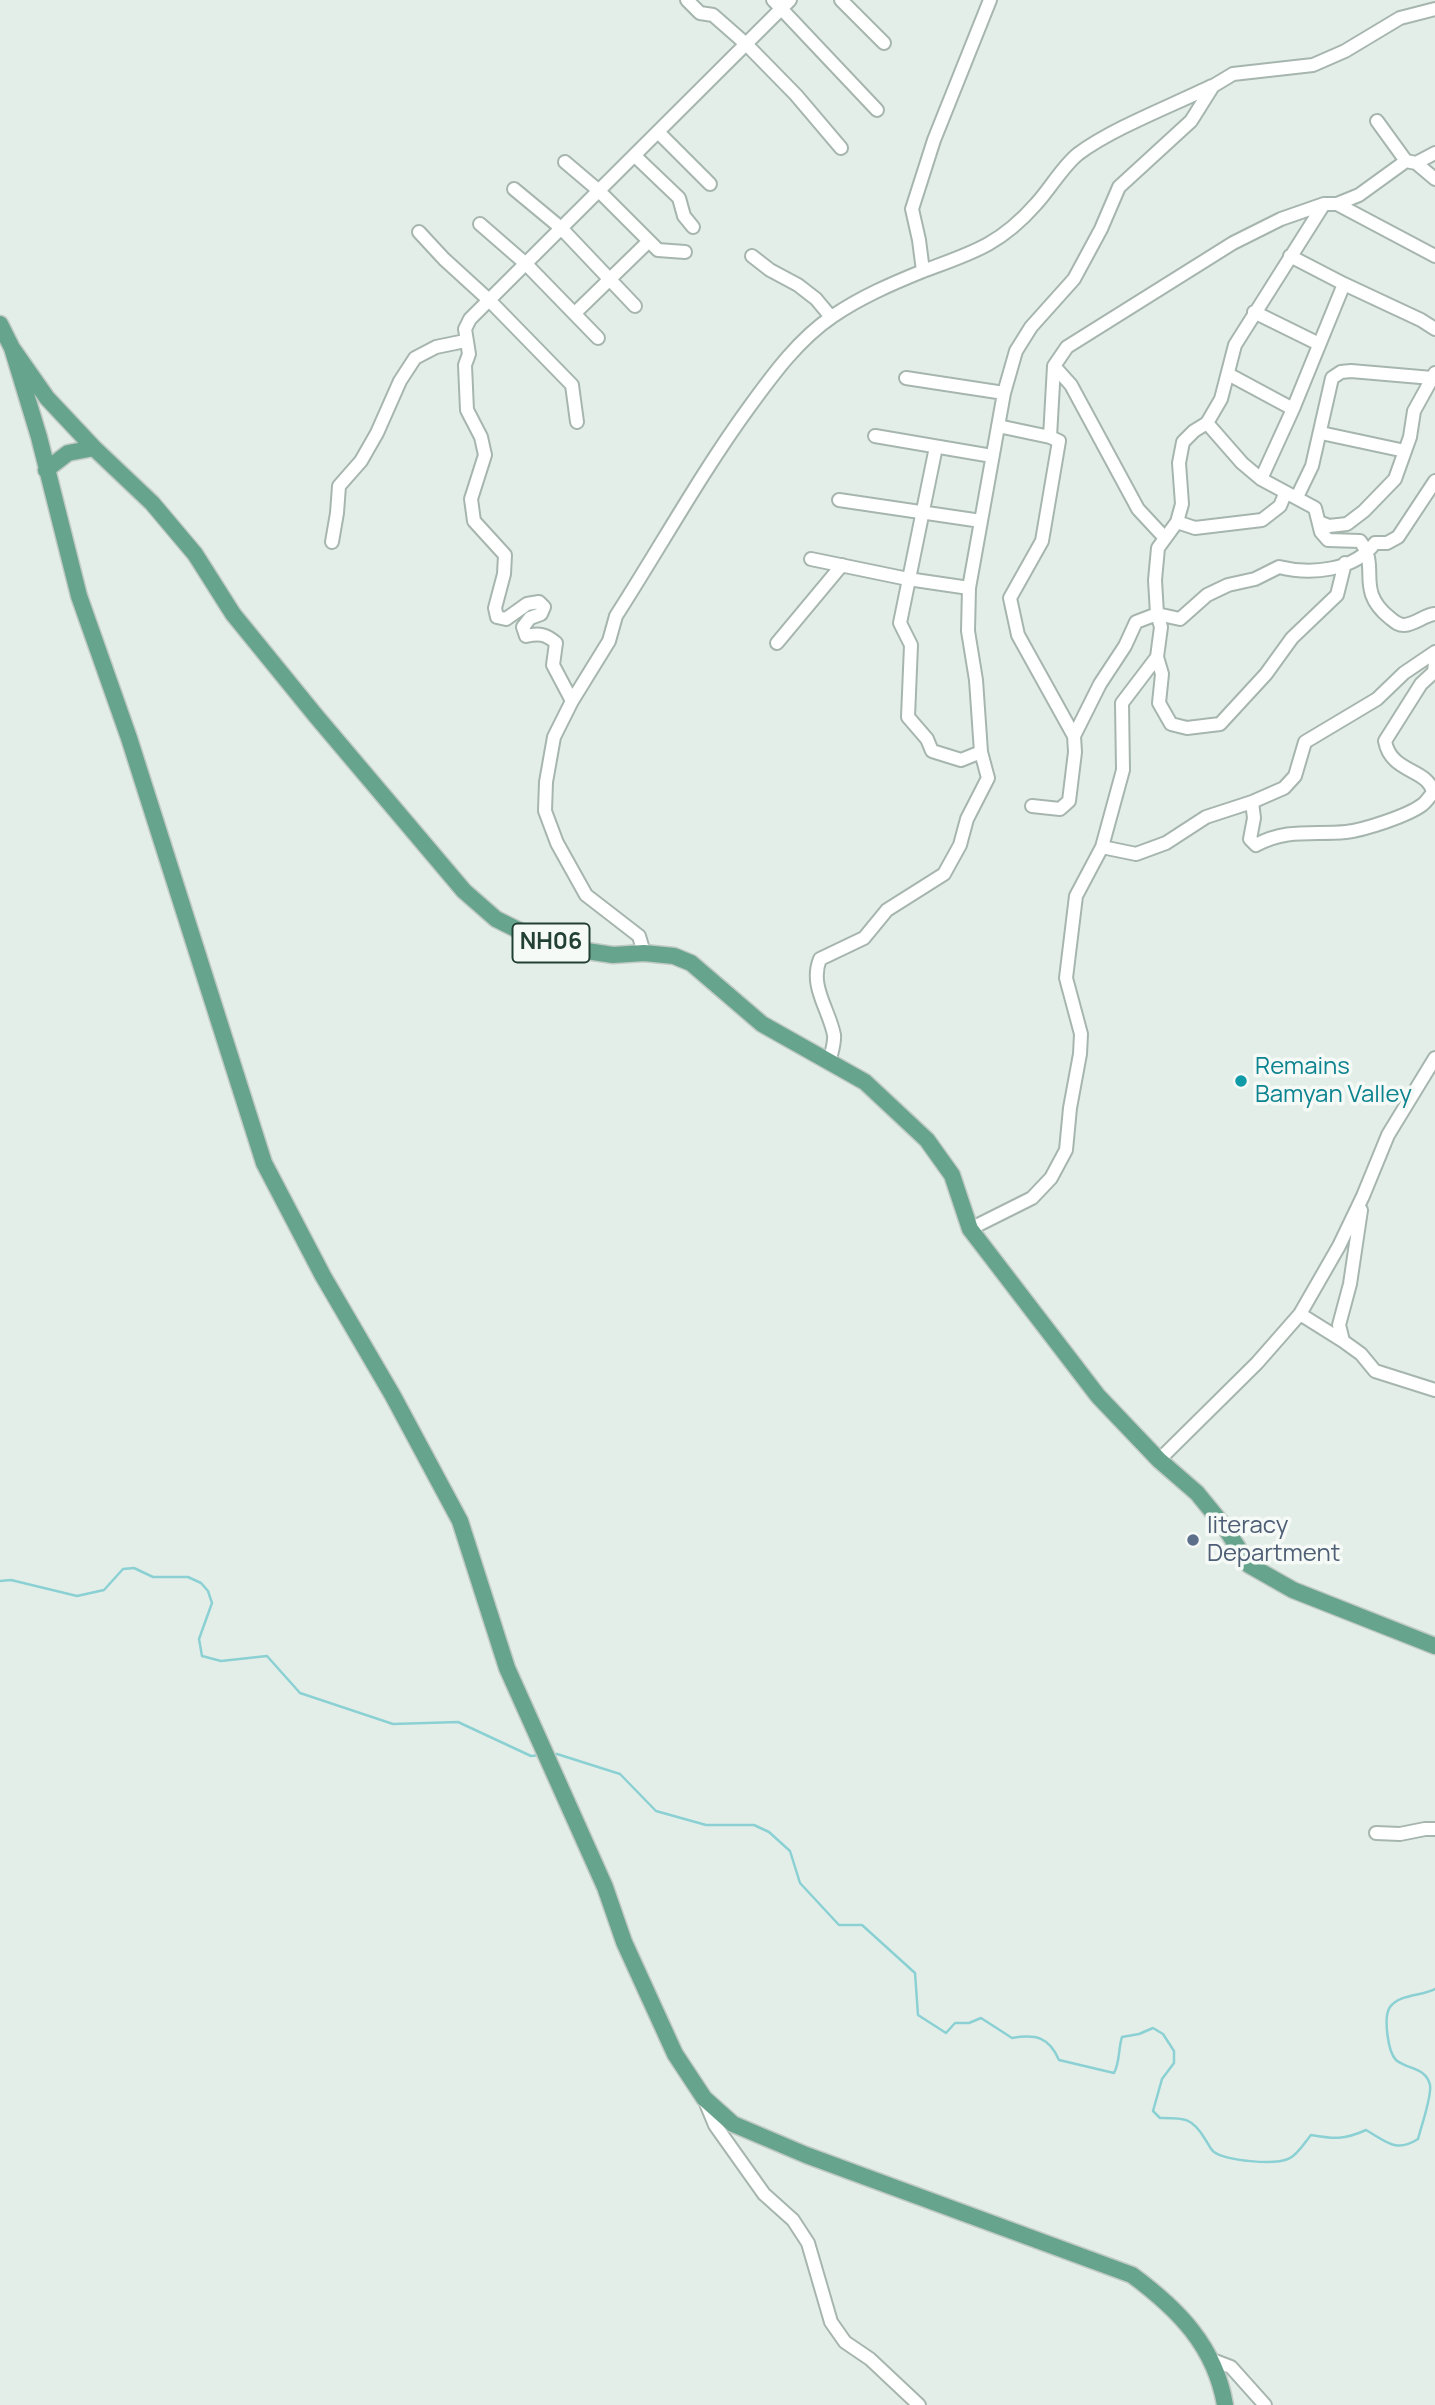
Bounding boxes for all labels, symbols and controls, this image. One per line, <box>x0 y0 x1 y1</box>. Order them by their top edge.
road number: NH06 <box>512 924 590 962</box>
place label: Remains Bamyan Valley <box>1255 1053 1412 1109</box>
marker: Remains Bamyan Valley <box>1233 1073 1249 1089</box>
place label: literacy Department <box>1207 1512 1340 1568</box>
marker: literacy Department <box>1185 1532 1201 1548</box>

